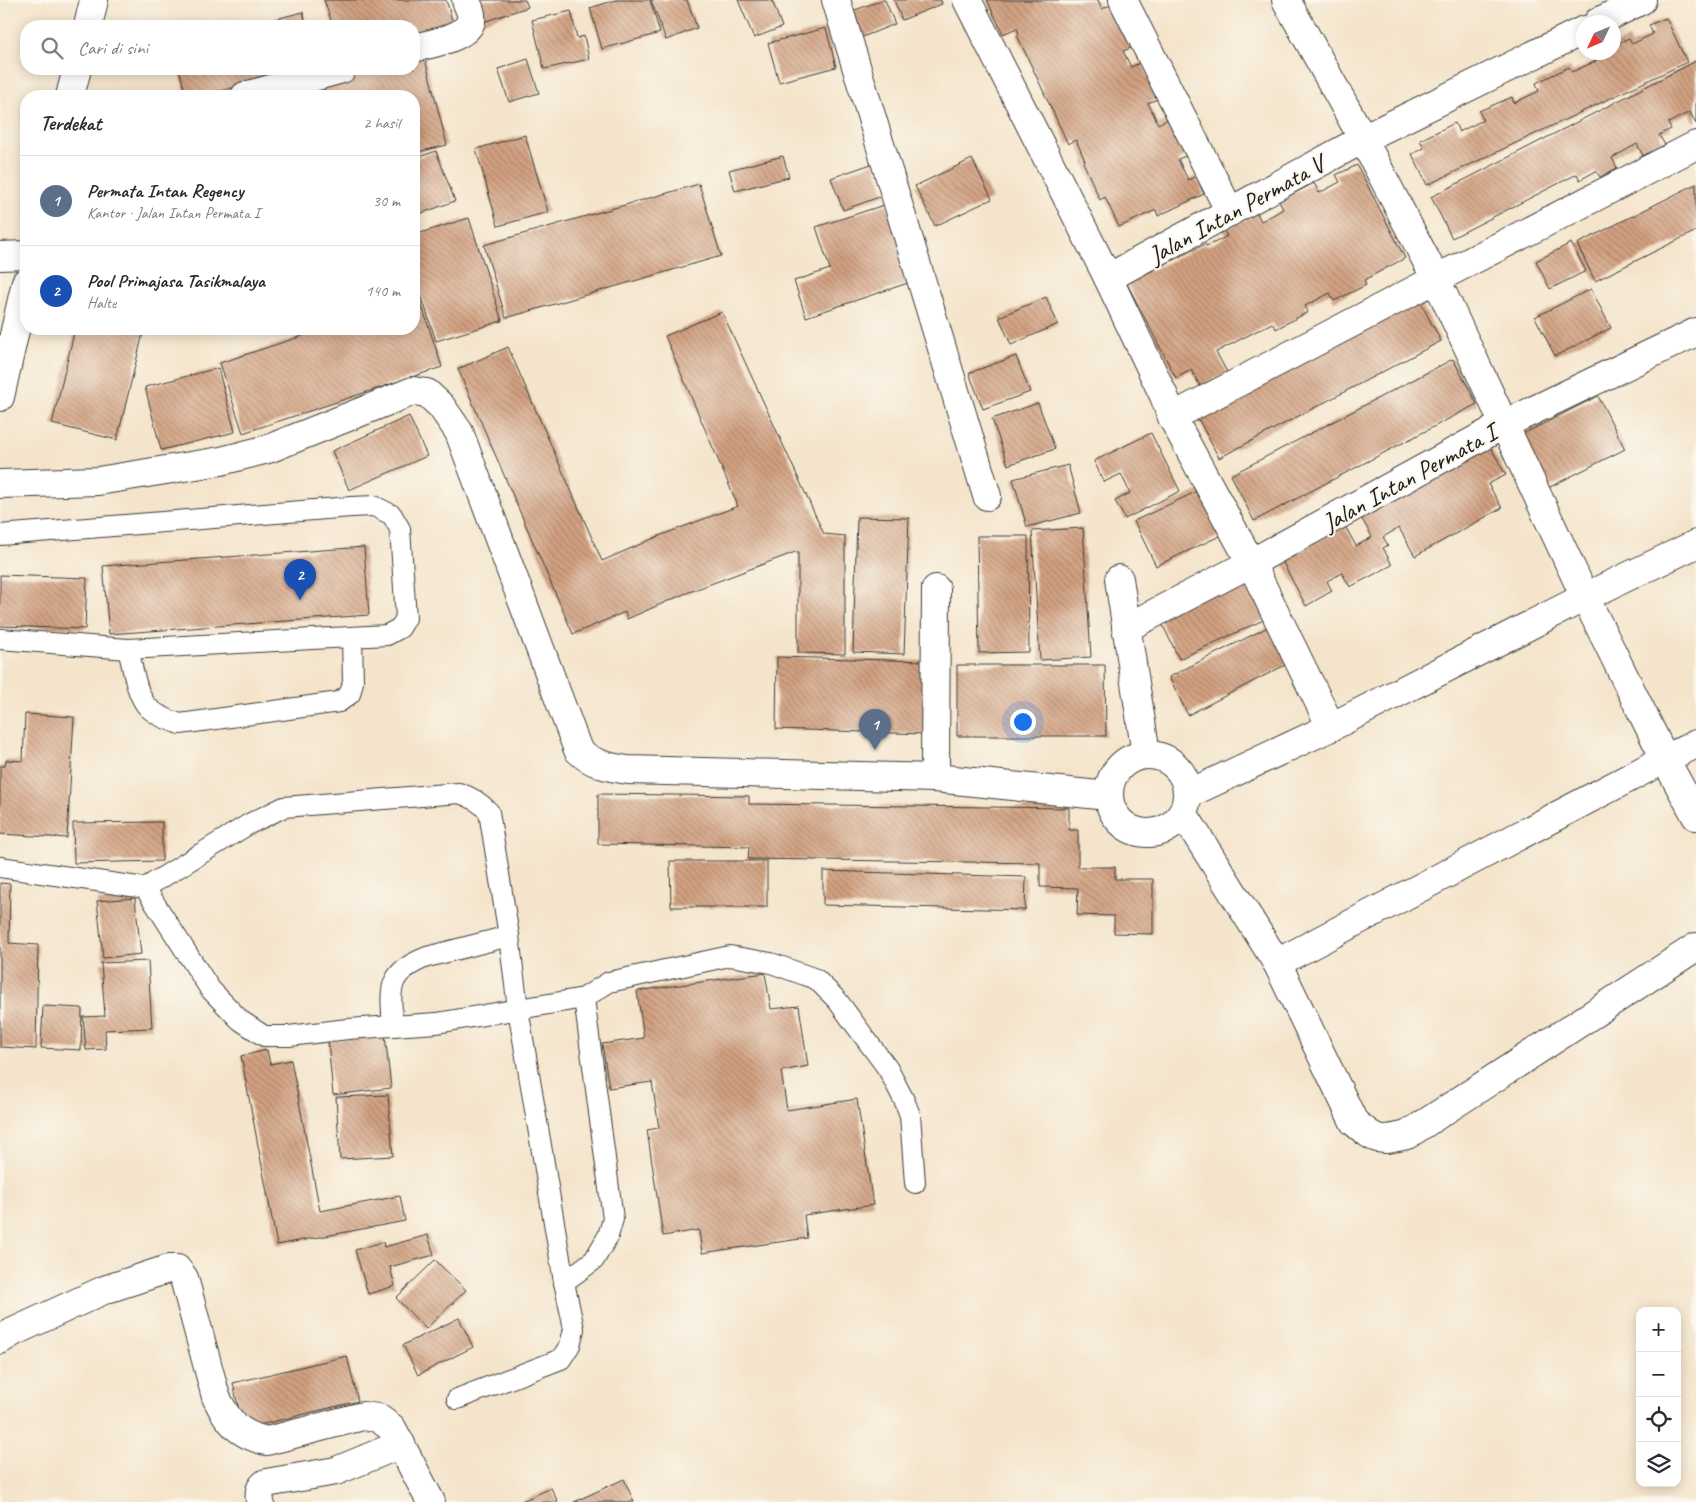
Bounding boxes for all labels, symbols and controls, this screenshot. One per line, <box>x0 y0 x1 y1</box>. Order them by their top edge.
north arrow <box>1576 15 1621 60</box>
search box <box>20 20 420 75</box>
icon: search <box>38 34 66 62</box>
text: Cari di sini <box>78 36 148 60</box>
text: Terdekat <box>40 110 101 136</box>
text: 2 hasil <box>363 113 400 133</box>
street label: Jalan Intan Permata V <box>1142 146 1334 272</box>
text: Permata Intan Regency <box>87 179 244 203</box>
text: 1 <box>52 191 60 211</box>
text: 30 m <box>373 191 400 211</box>
text: Kantor · Jalan Intan Permata I <box>87 203 260 223</box>
text: Pool Primajasa Tasikmalaya <box>87 269 265 293</box>
text: 2 <box>52 281 60 301</box>
text: 140 m <box>366 281 400 301</box>
text: Halte <box>87 293 116 313</box>
street label: Jalan Intan Permata I <box>1316 414 1507 539</box>
pin: 2 <box>284 559 316 600</box>
pin: 1 <box>859 709 891 750</box>
your location <box>1010 709 1036 735</box>
map controls <box>1636 1307 1681 1487</box>
button: + <box>1636 1307 1681 1352</box>
button: − <box>1636 1352 1681 1397</box>
button: locate <box>1636 1397 1681 1442</box>
button: layers <box>1636 1442 1681 1487</box>

